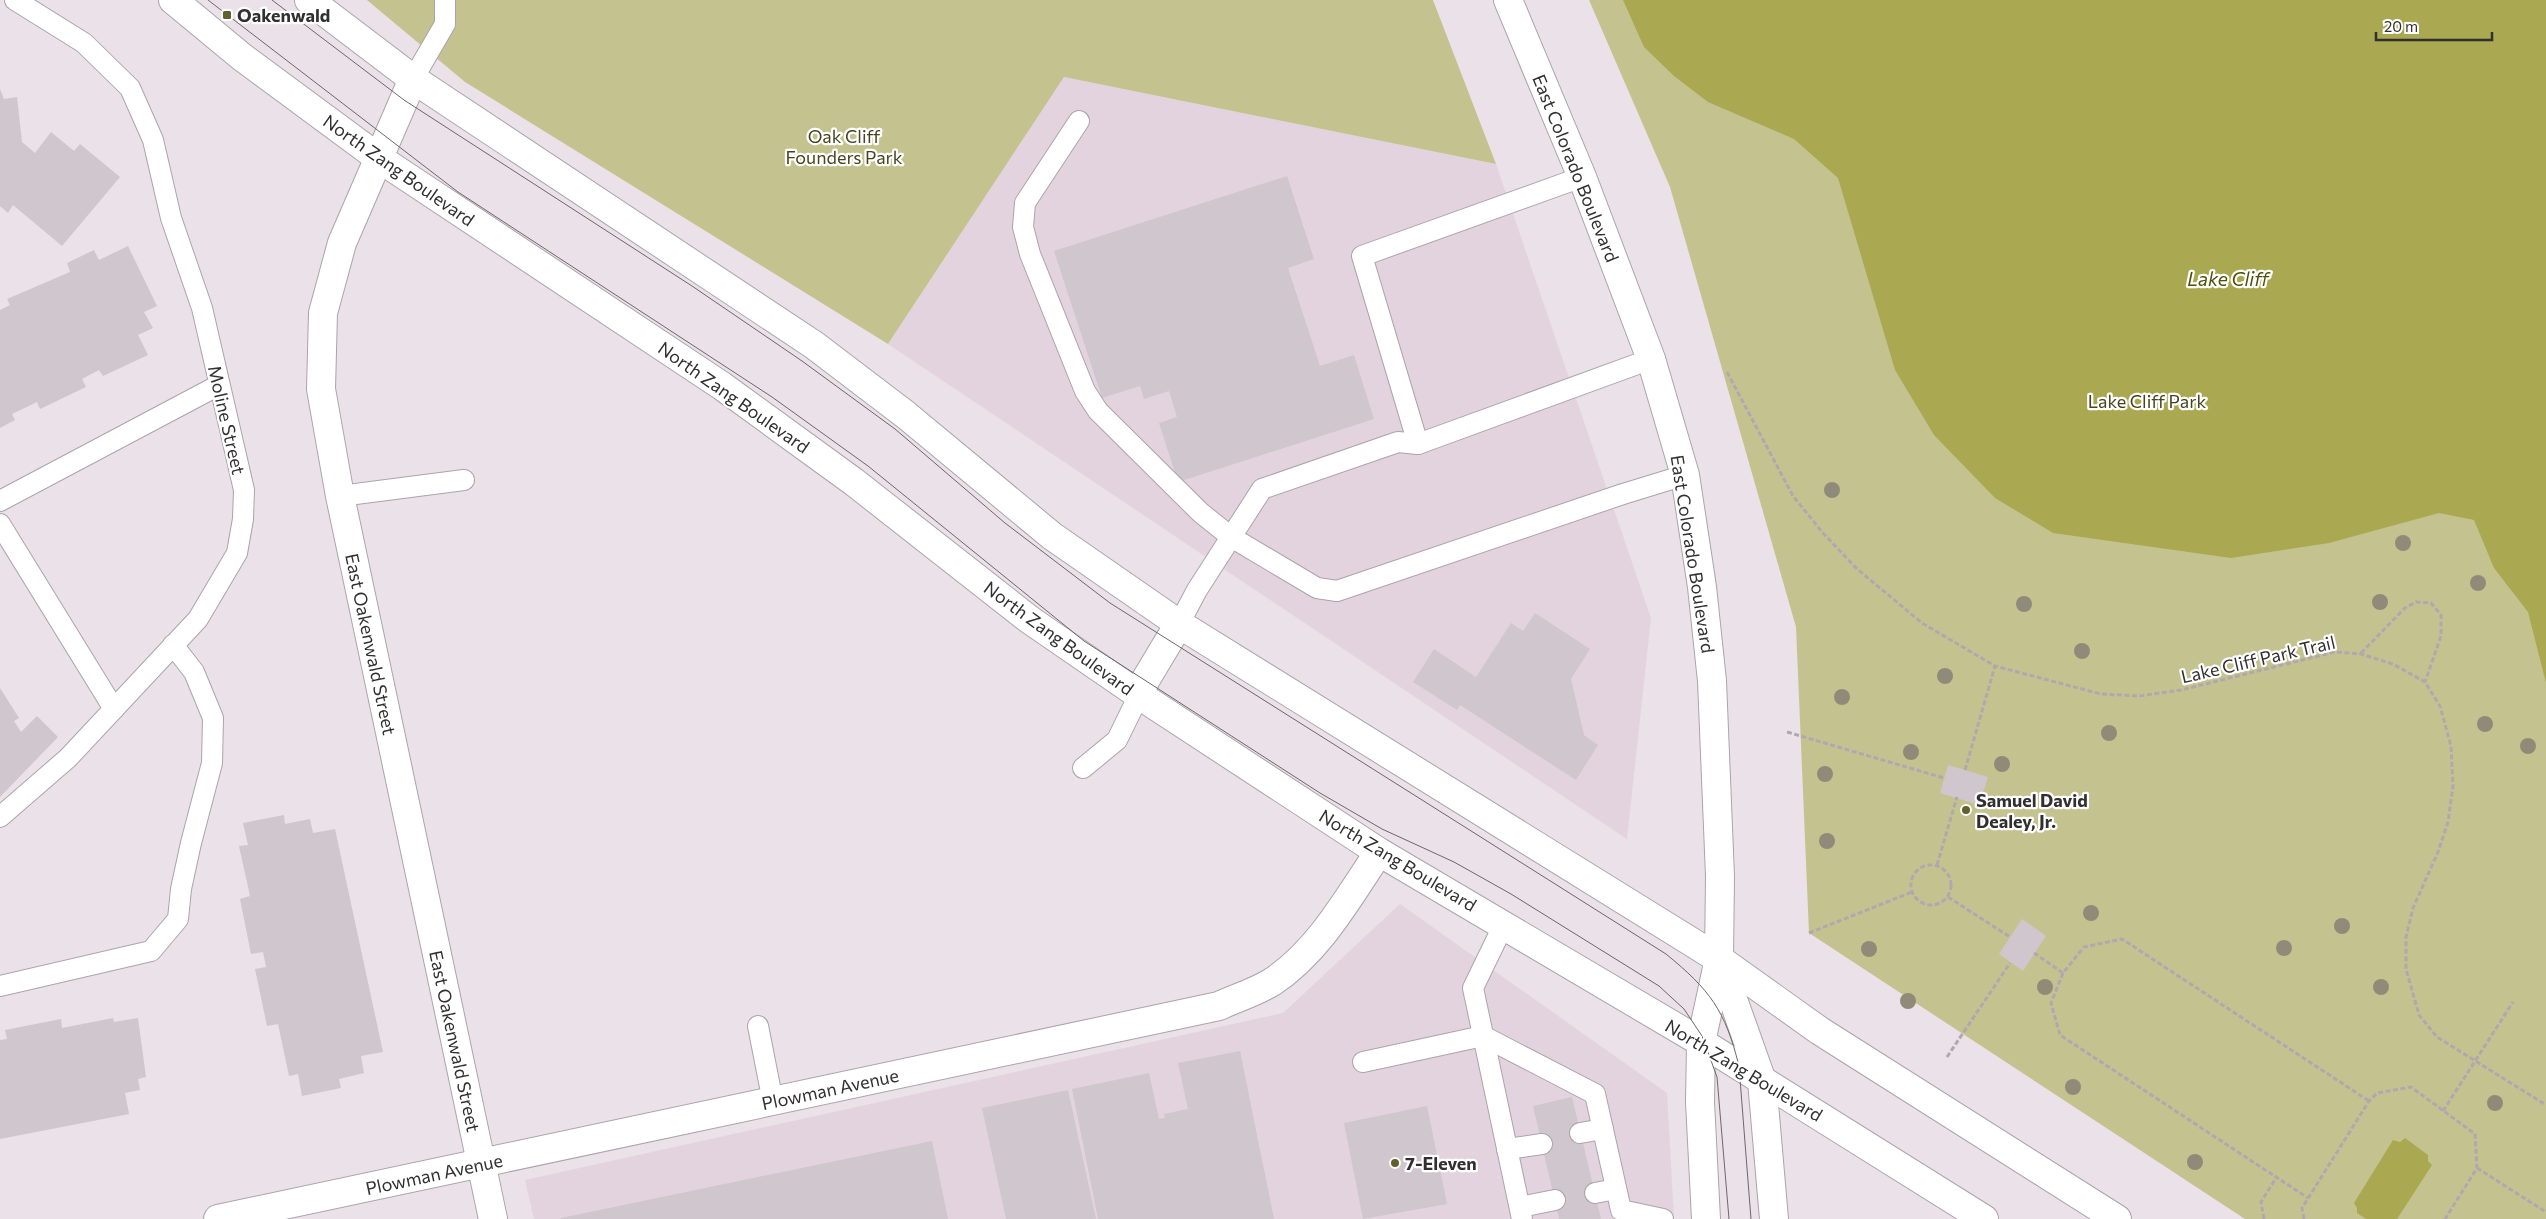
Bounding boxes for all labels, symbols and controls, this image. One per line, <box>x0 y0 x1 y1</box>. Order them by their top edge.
place label: Oakenwald <box>237 4 330 26</box>
marker: Oakenwald <box>221 9 233 21</box>
scale bar <box>2376 10 2492 42</box>
text: 20 m <box>2384 17 2418 35</box>
street label: East Colorado Boulevard <box>1528 71 1624 265</box>
street label: North Zang Boulevard <box>319 109 479 231</box>
park label: Oak Cliff Founders Park <box>785 125 903 168</box>
water label: Lake Cliff <box>2187 267 2271 290</box>
street label: North Zang Boulevard <box>654 336 814 458</box>
street label: Moline Street <box>204 363 250 477</box>
park label: Lake Cliff Park <box>2088 390 2206 412</box>
street label: East Colorado Boulevard <box>1666 453 1720 655</box>
street label: East Oakenwald Street <box>341 551 401 737</box>
street label: North Zang Boulevard <box>980 576 1138 700</box>
street label: Lake Cliff Park Trail <box>2179 631 2337 687</box>
place label: Samuel David Dealey, Jr. <box>1976 789 2088 832</box>
street label: North Zang Boulevard <box>1315 804 1481 916</box>
marker: Samuel David Dealey, Jr. <box>1960 804 1972 816</box>
street label: East Oakenwald Street <box>425 948 485 1134</box>
street label: North Zang Boulevard <box>1661 1014 1827 1126</box>
street label: Plowman Avenue <box>759 1064 901 1114</box>
street label: Plowman Avenue <box>363 1149 505 1199</box>
place label: 7-Eleven <box>1405 1152 1477 1174</box>
marker: 7-Eleven <box>1389 1157 1401 1169</box>

